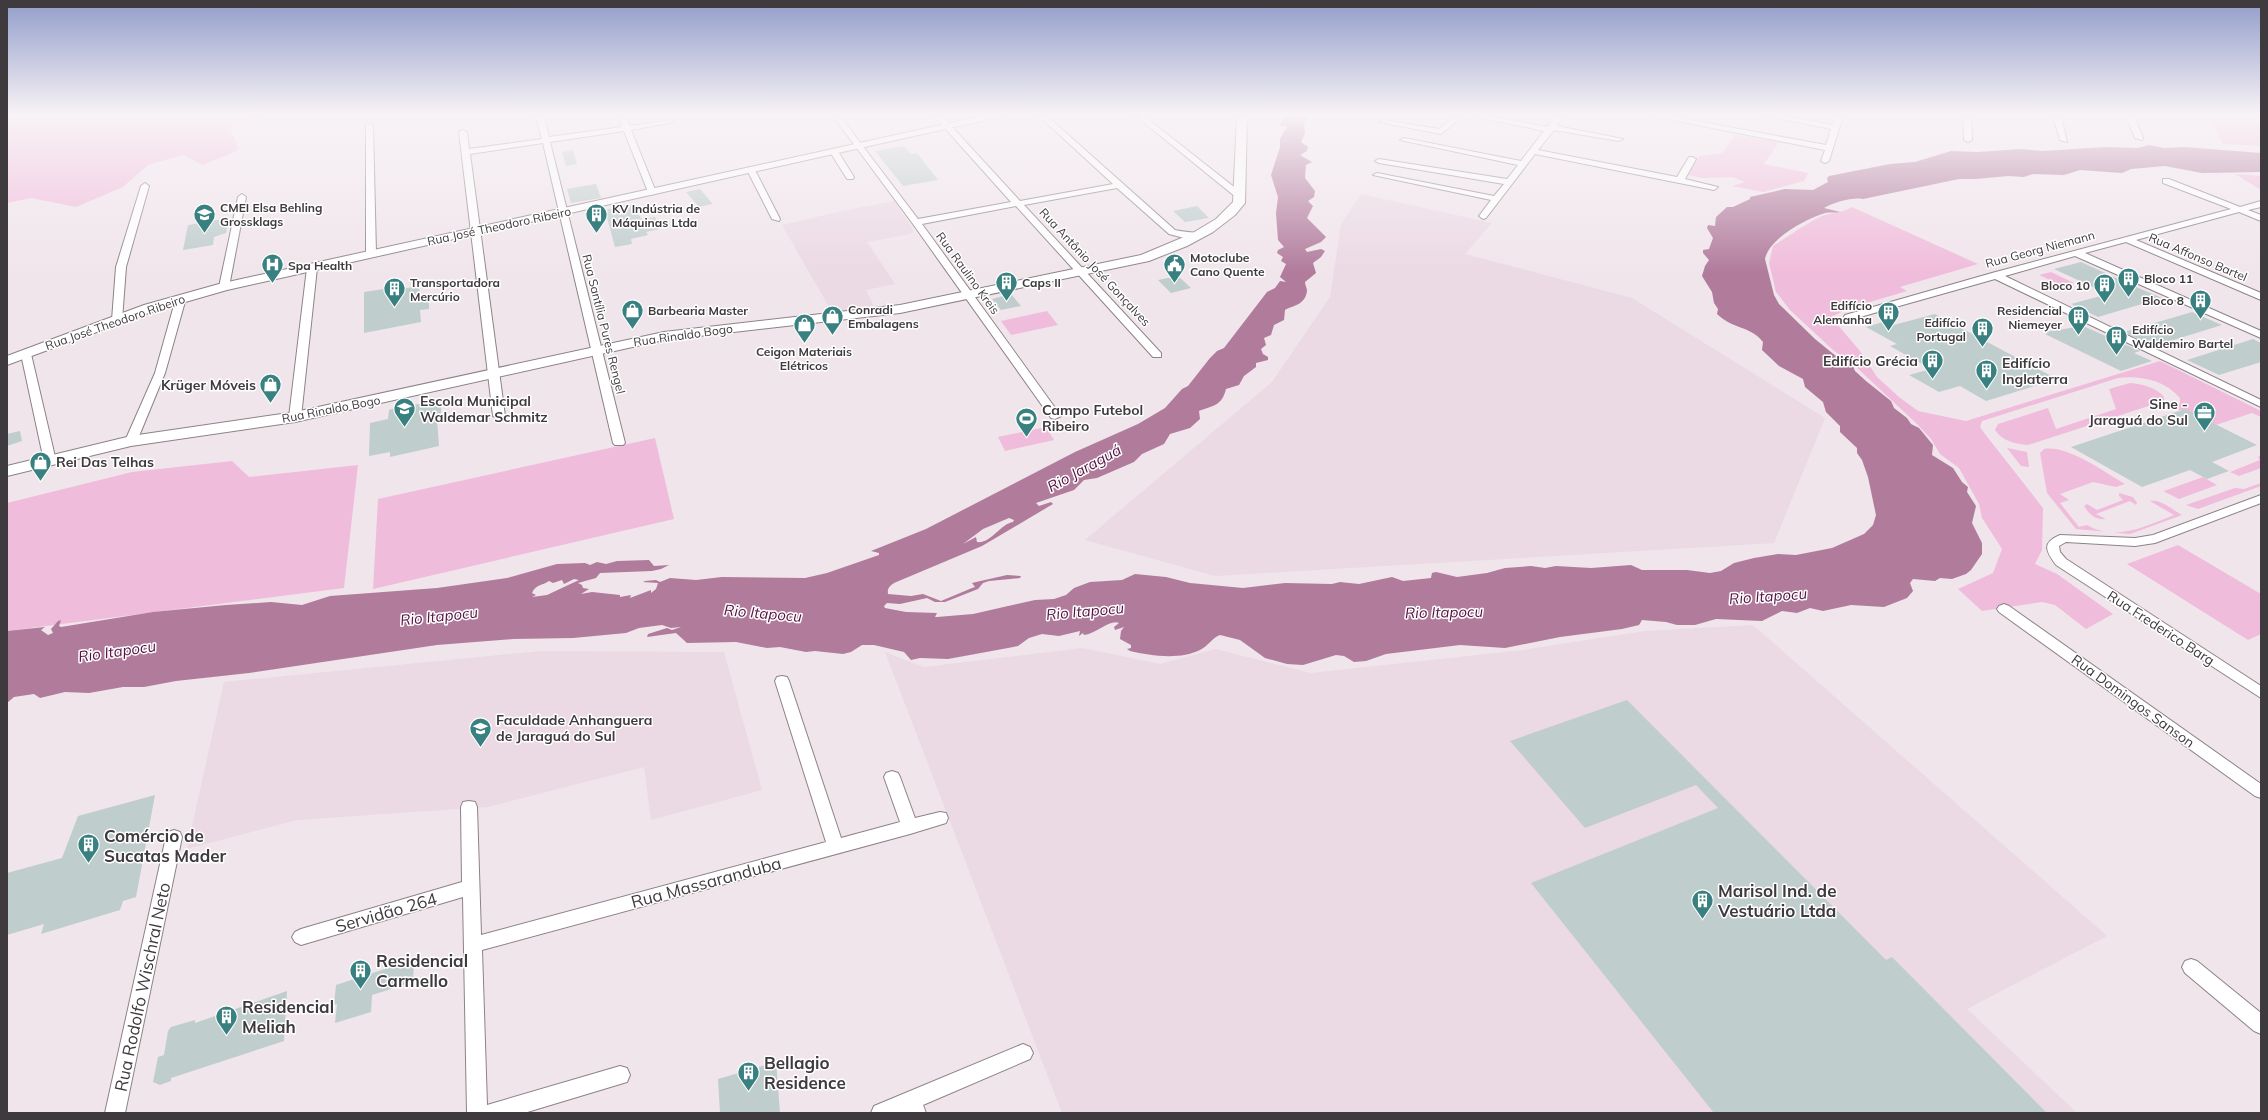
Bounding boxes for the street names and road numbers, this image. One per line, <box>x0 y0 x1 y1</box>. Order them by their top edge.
street label: Rua José Theodoro Ribeiro <box>426 203 573 249</box>
street label: Rua Antônio José Gonçalves <box>1036 205 1154 329</box>
street label: Rua Georg Niemann <box>1984 227 2096 271</box>
street label: Rua Raulino Kreis <box>933 229 1003 317</box>
street label: Rua Affonso Bartel <box>2147 230 2249 284</box>
street label: Rua Santília Pures Rengel <box>579 253 629 395</box>
street label: Rua José Theodoro Ribeiro <box>43 291 187 353</box>
street label: Rua Rinaldo Bogo <box>632 321 734 349</box>
street label: Rua Rinaldo Bogo <box>280 392 382 426</box>
street label: Rua Frederico Barg <box>2104 587 2218 669</box>
street label: Rua Domingos Sanson <box>2068 650 2198 752</box>
street label: Rua Massaranduba <box>629 852 783 912</box>
street label: Rua Rodolfo Wischral Neto <box>110 881 174 1093</box>
street label: Servidão 264 <box>333 887 439 937</box>

